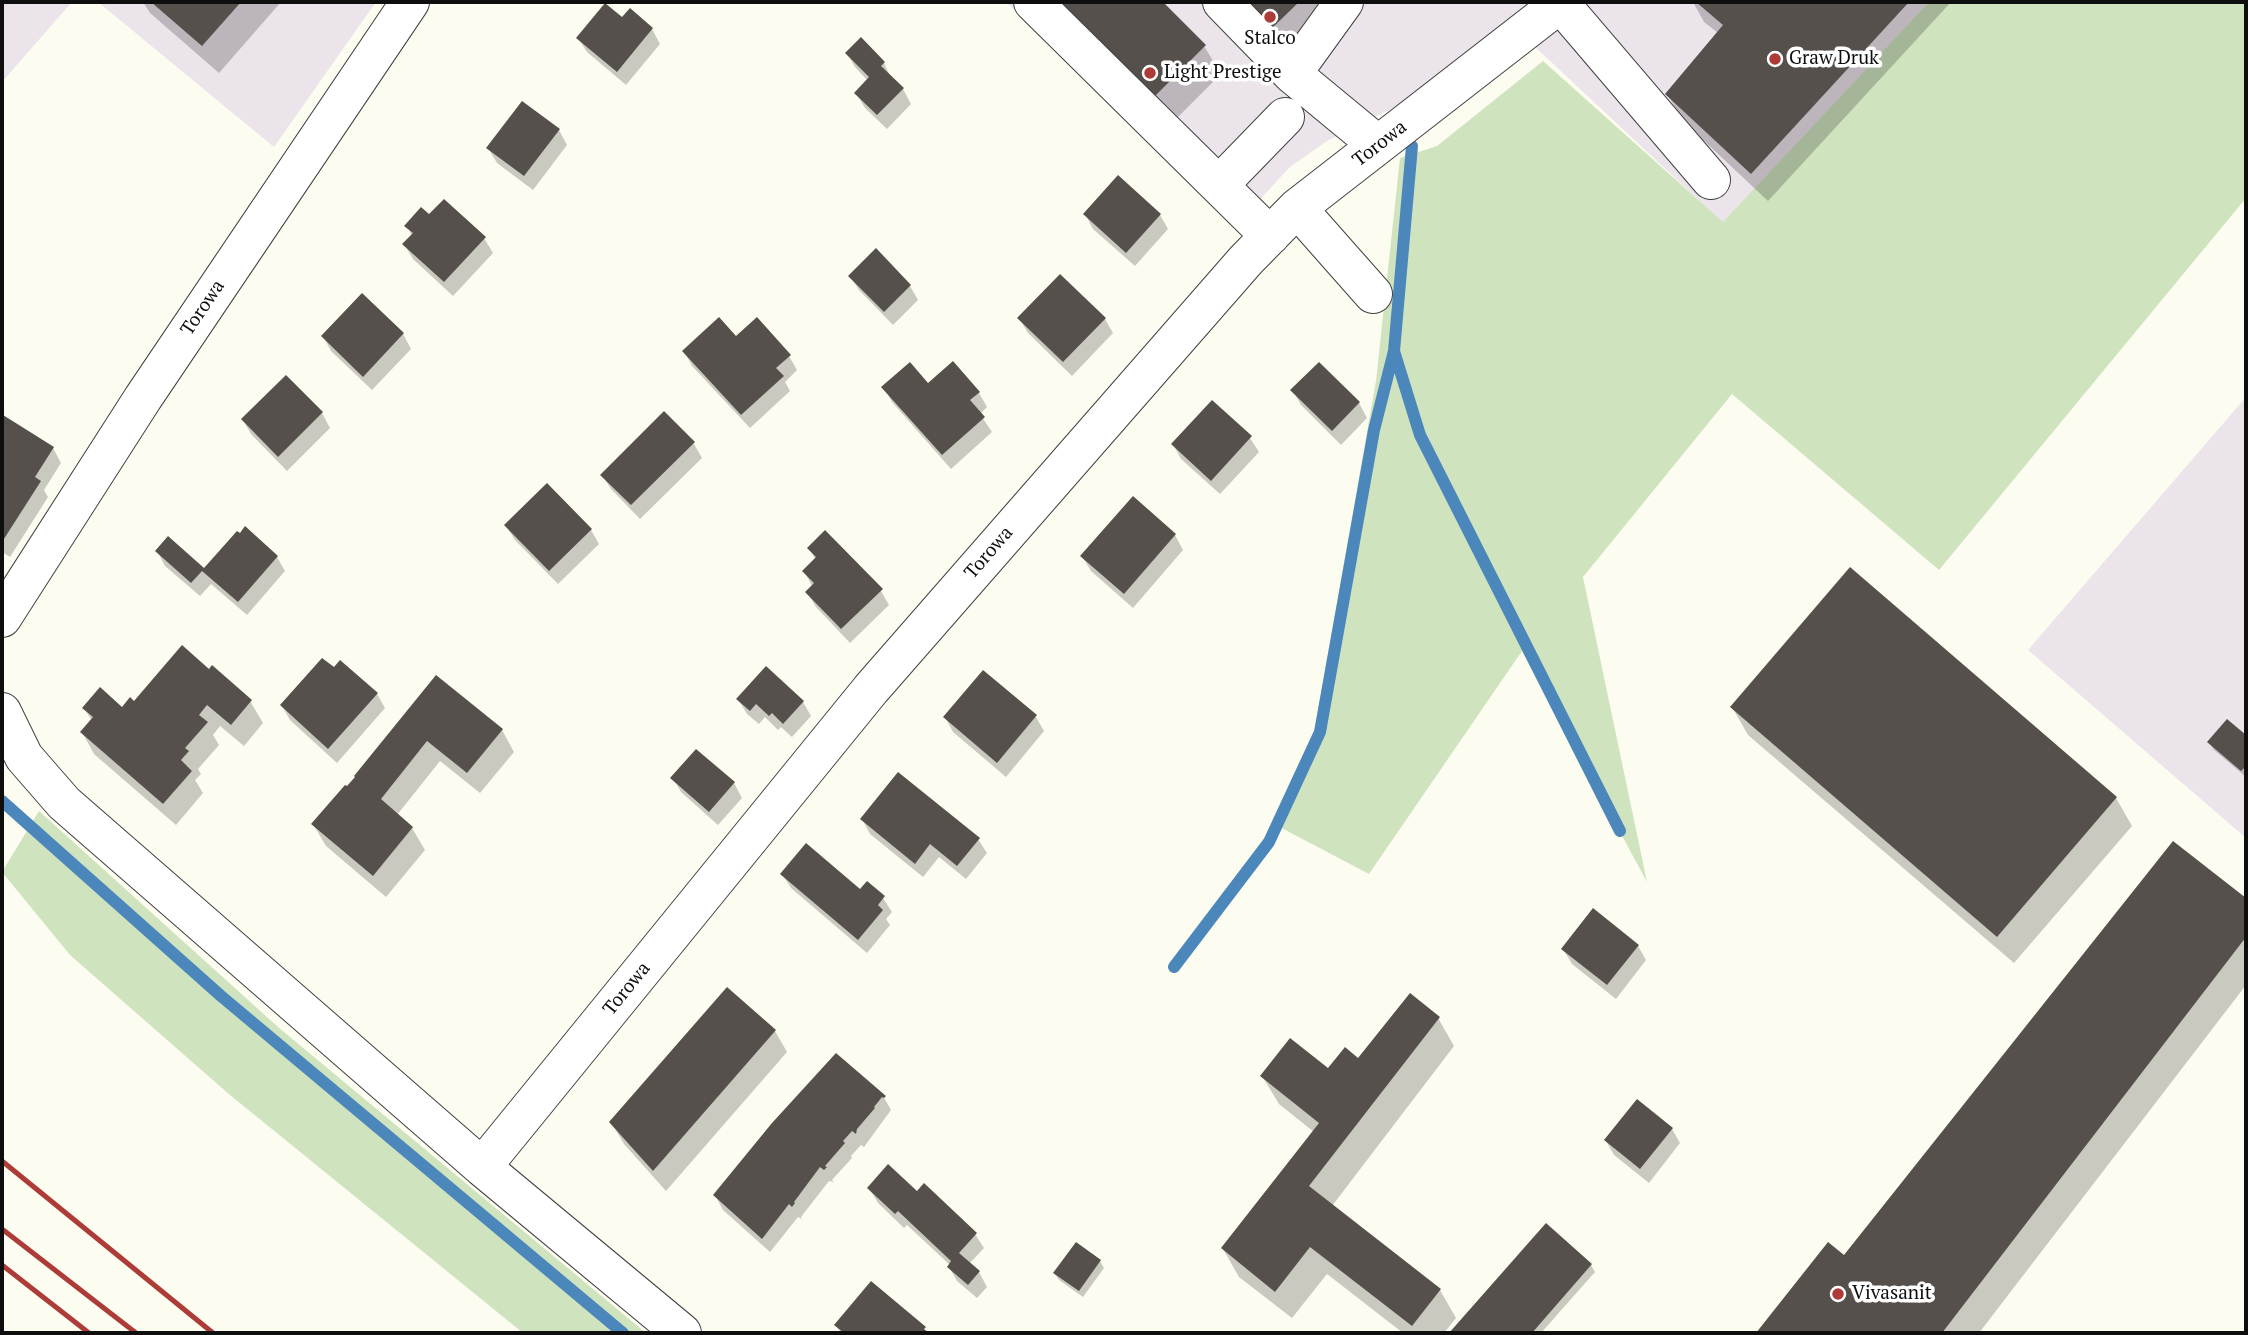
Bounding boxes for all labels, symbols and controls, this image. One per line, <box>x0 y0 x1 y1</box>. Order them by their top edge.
marker: Stalco <box>1262 9 1278 25</box>
place label: Stalco <box>1244 28 1296 50</box>
place label: Graw Druk <box>1789 48 1879 70</box>
marker: Graw Druk <box>1767 51 1783 67</box>
place label: Light Prestige <box>1164 62 1282 84</box>
marker: Light Prestige <box>1142 65 1158 81</box>
street label: Torowa <box>1349 116 1411 172</box>
street label: Torowa <box>176 276 230 340</box>
street label: Torowa <box>960 522 1018 584</box>
street label: Torowa <box>599 958 655 1020</box>
place label: Vivasanit <box>1852 1283 1932 1305</box>
marker: Vivasanit <box>1830 1286 1846 1302</box>

